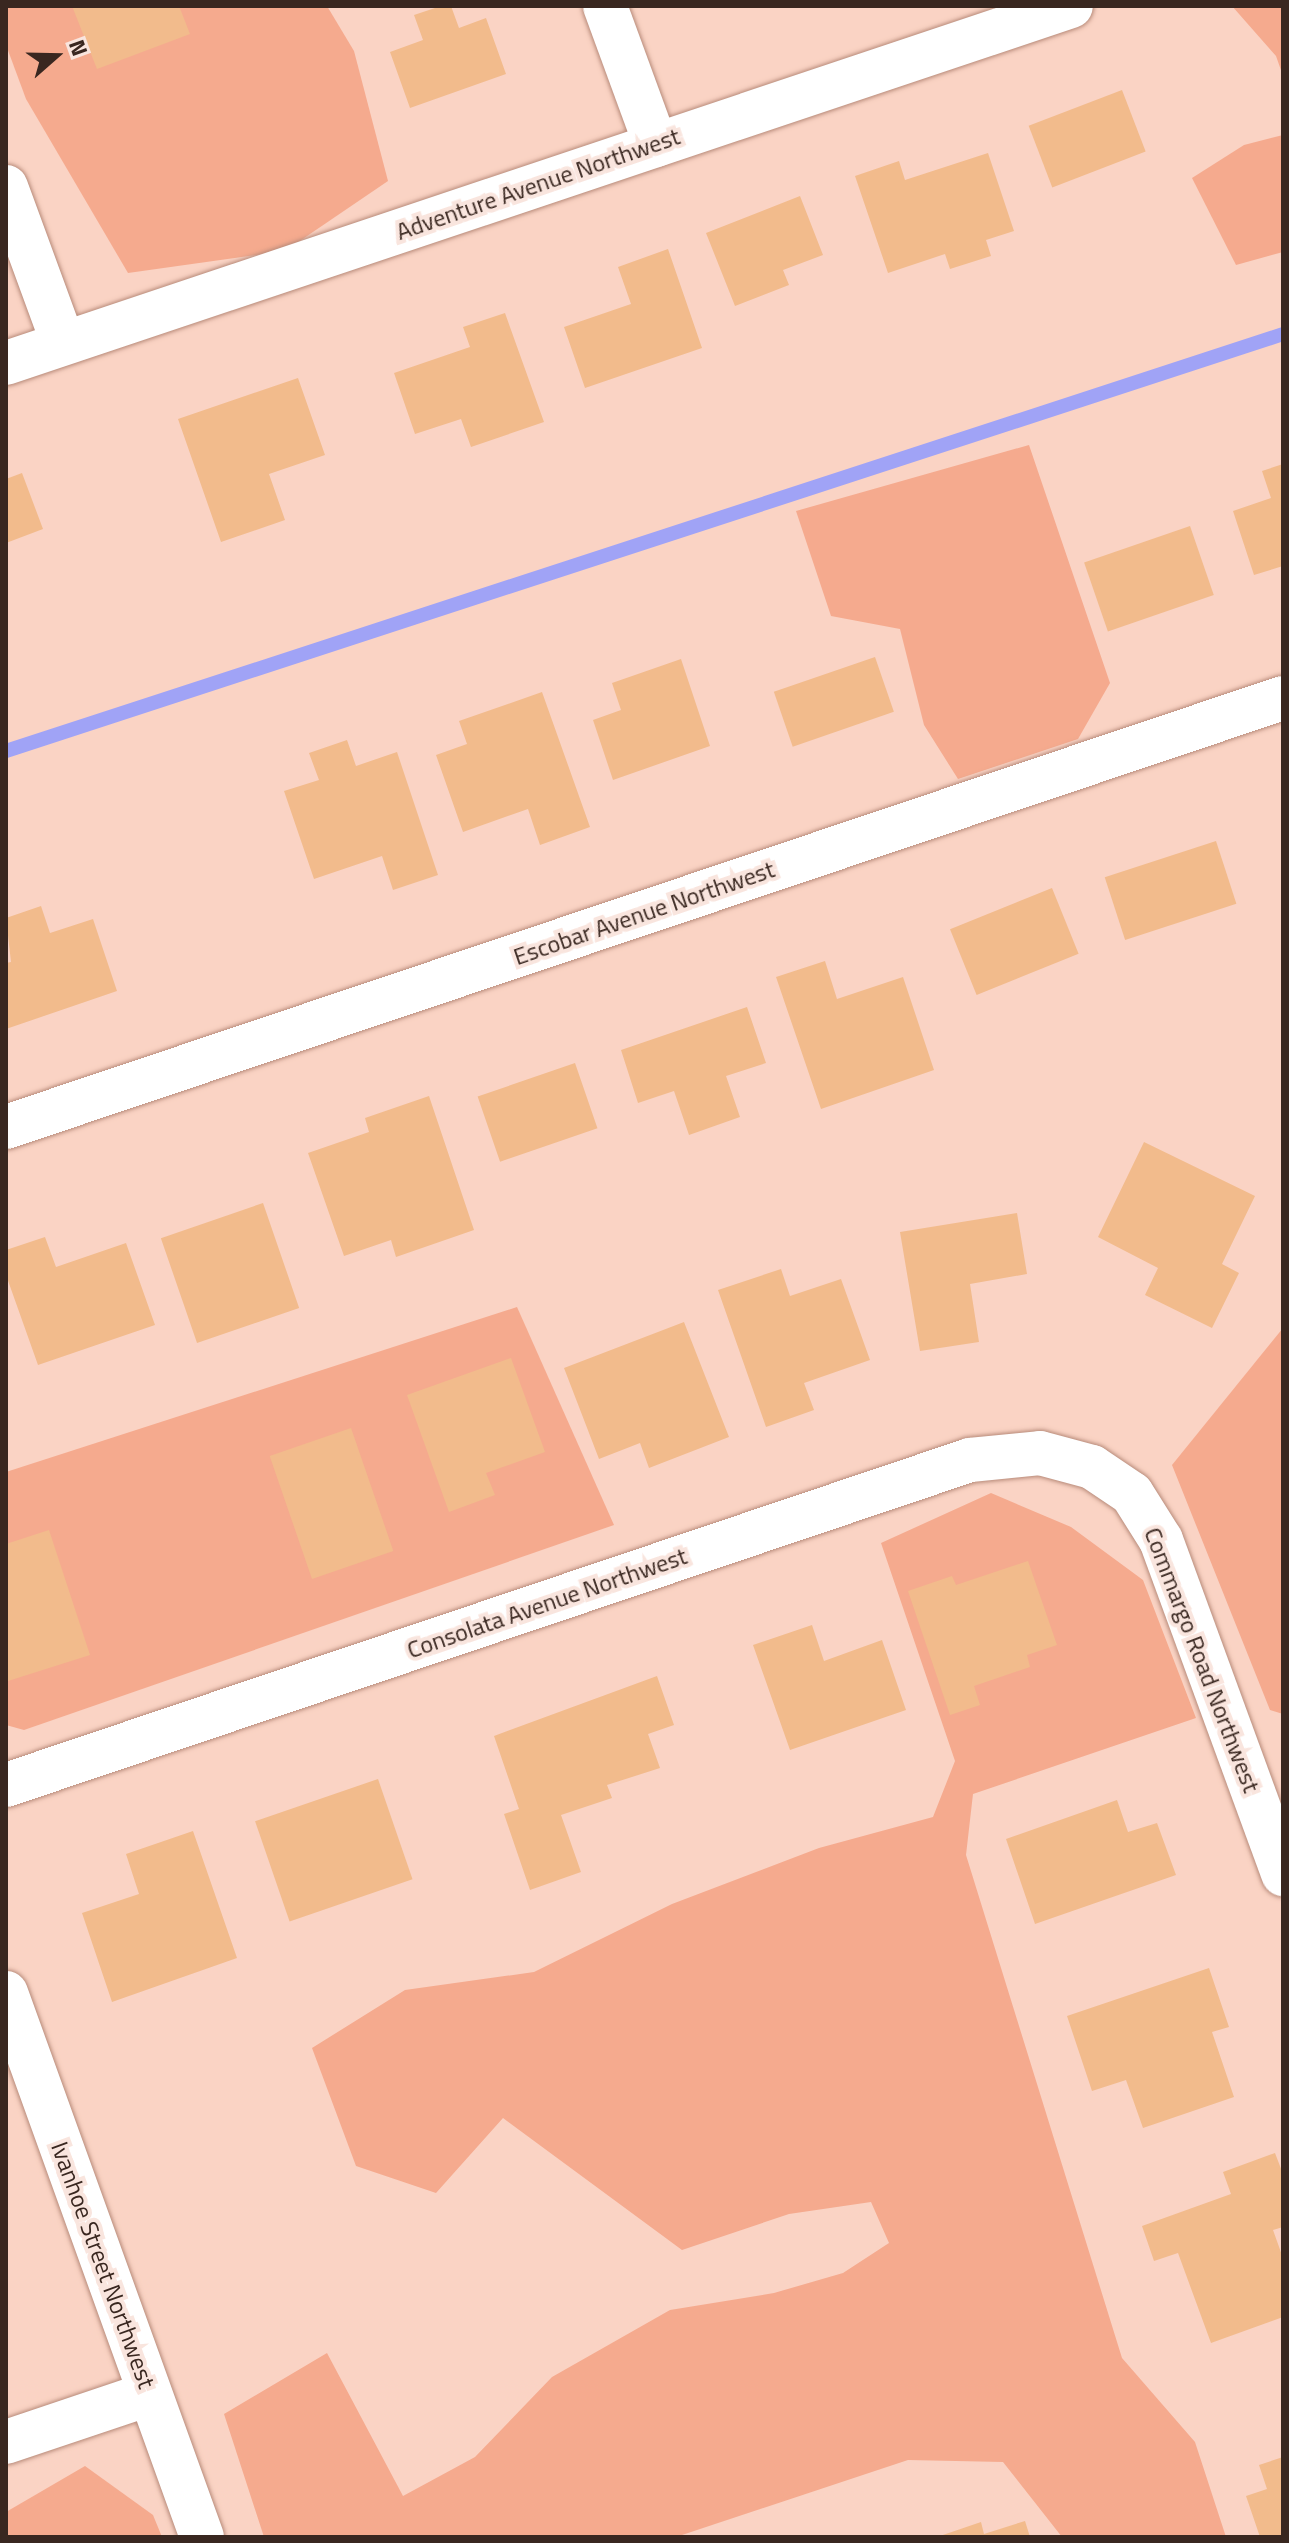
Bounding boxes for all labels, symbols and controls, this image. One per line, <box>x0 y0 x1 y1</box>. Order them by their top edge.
north arrow <box>16 16 96 96</box>
text: N <box>60 35 97 61</box>
street label: Adventure Avenue Northwest <box>392 122 684 246</box>
street label: Escobar Avenue Northwest <box>510 855 778 971</box>
street label: Commargo Road Northwest <box>1138 1523 1266 1797</box>
street label: Consolata Avenue Northwest <box>403 1542 691 1664</box>
street label: Ivanhoe Street Northwest <box>45 2138 161 2392</box>

